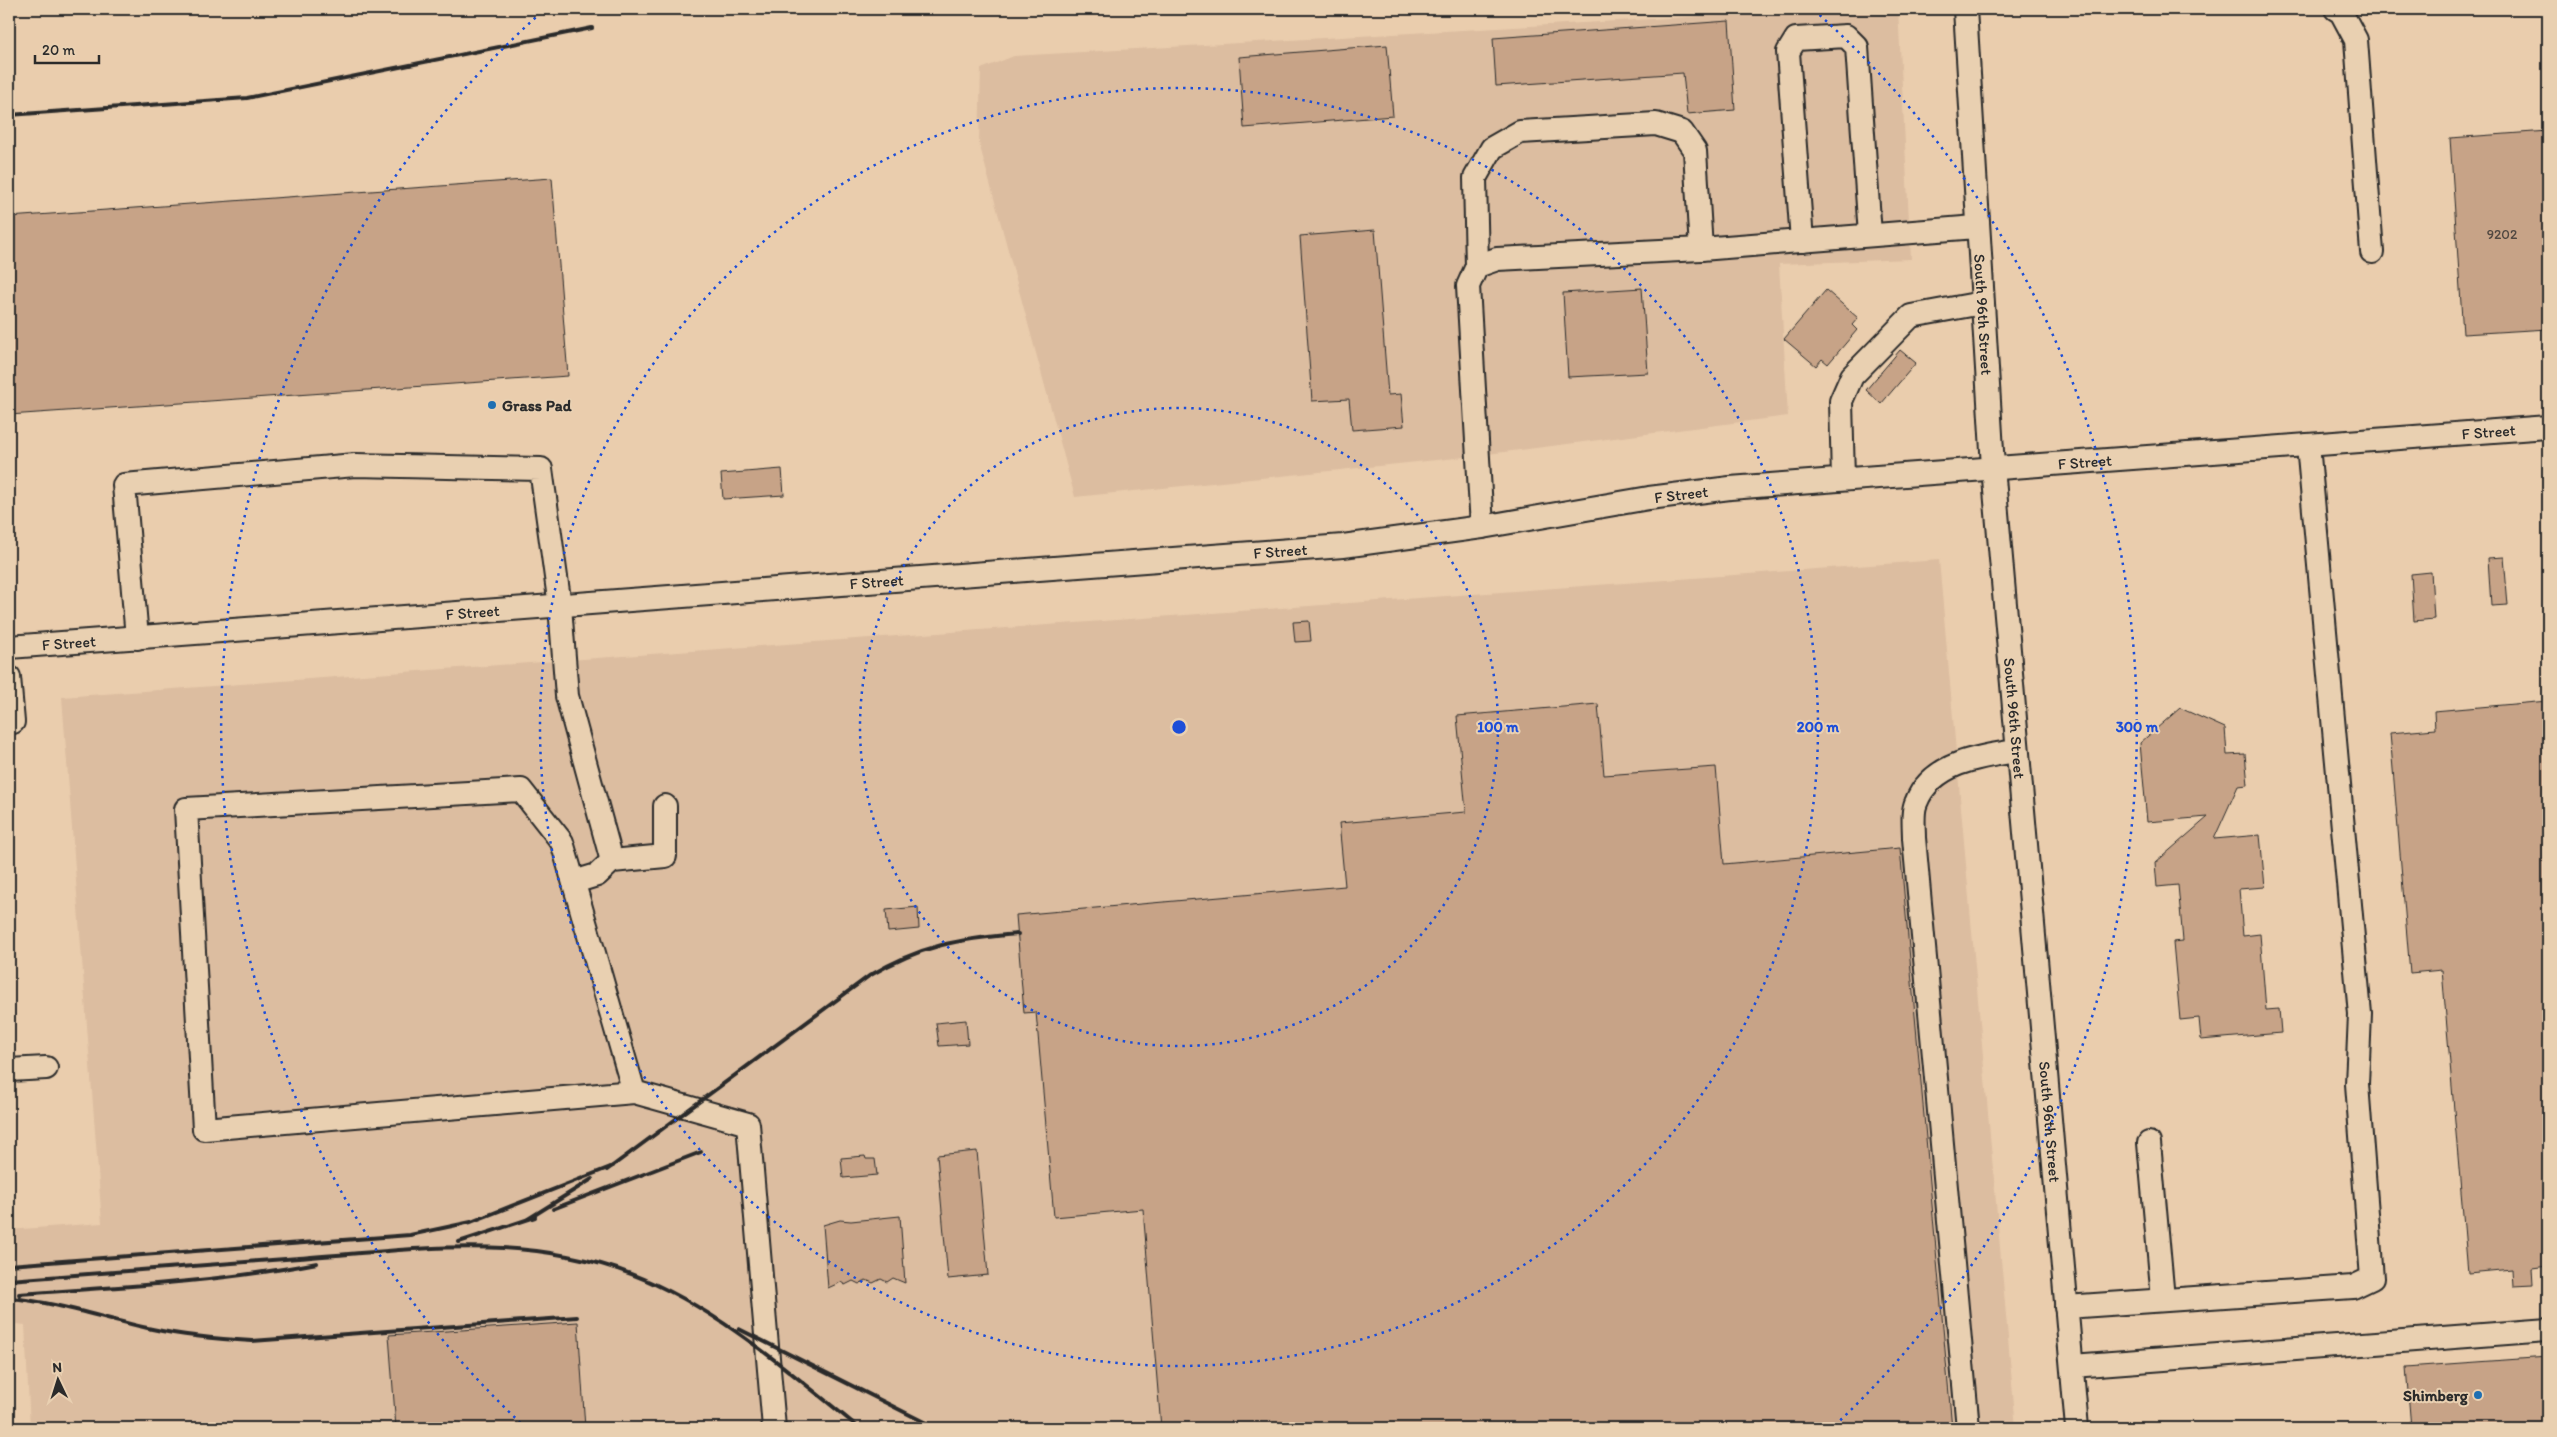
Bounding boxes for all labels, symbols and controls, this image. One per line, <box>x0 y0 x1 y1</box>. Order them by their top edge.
scale bar <box>35 32 99 64</box>
text: 20 m <box>42 41 76 59</box>
house number: 9202 <box>2487 226 2518 243</box>
street label: South 96th Street <box>1970 253 1996 376</box>
place label: Grass Pad <box>502 396 572 415</box>
marker: Grass Pad <box>486 399 498 411</box>
street label: F Street <box>2461 420 2516 443</box>
street label: F Street <box>2057 451 2113 474</box>
street label: F Street <box>1653 482 1709 507</box>
street label: F Street <box>1253 540 1308 563</box>
street label: F Street <box>849 570 904 593</box>
street label: F Street <box>445 601 500 624</box>
street label: F Street <box>41 631 97 654</box>
street label: South 96th Street <box>2000 657 2029 780</box>
centre of rings <box>1170 718 1188 736</box>
text: 100 m <box>1477 718 1519 736</box>
text: 200 m <box>1797 718 1840 736</box>
text: 300 m <box>2116 718 2159 736</box>
street label: South 96th Street <box>2035 1060 2064 1183</box>
north arrow <box>32 1354 82 1404</box>
text: N <box>52 1359 62 1376</box>
place label: Shimberg <box>2403 1386 2469 1406</box>
marker: Shimberg <box>2472 1389 2484 1401</box>

